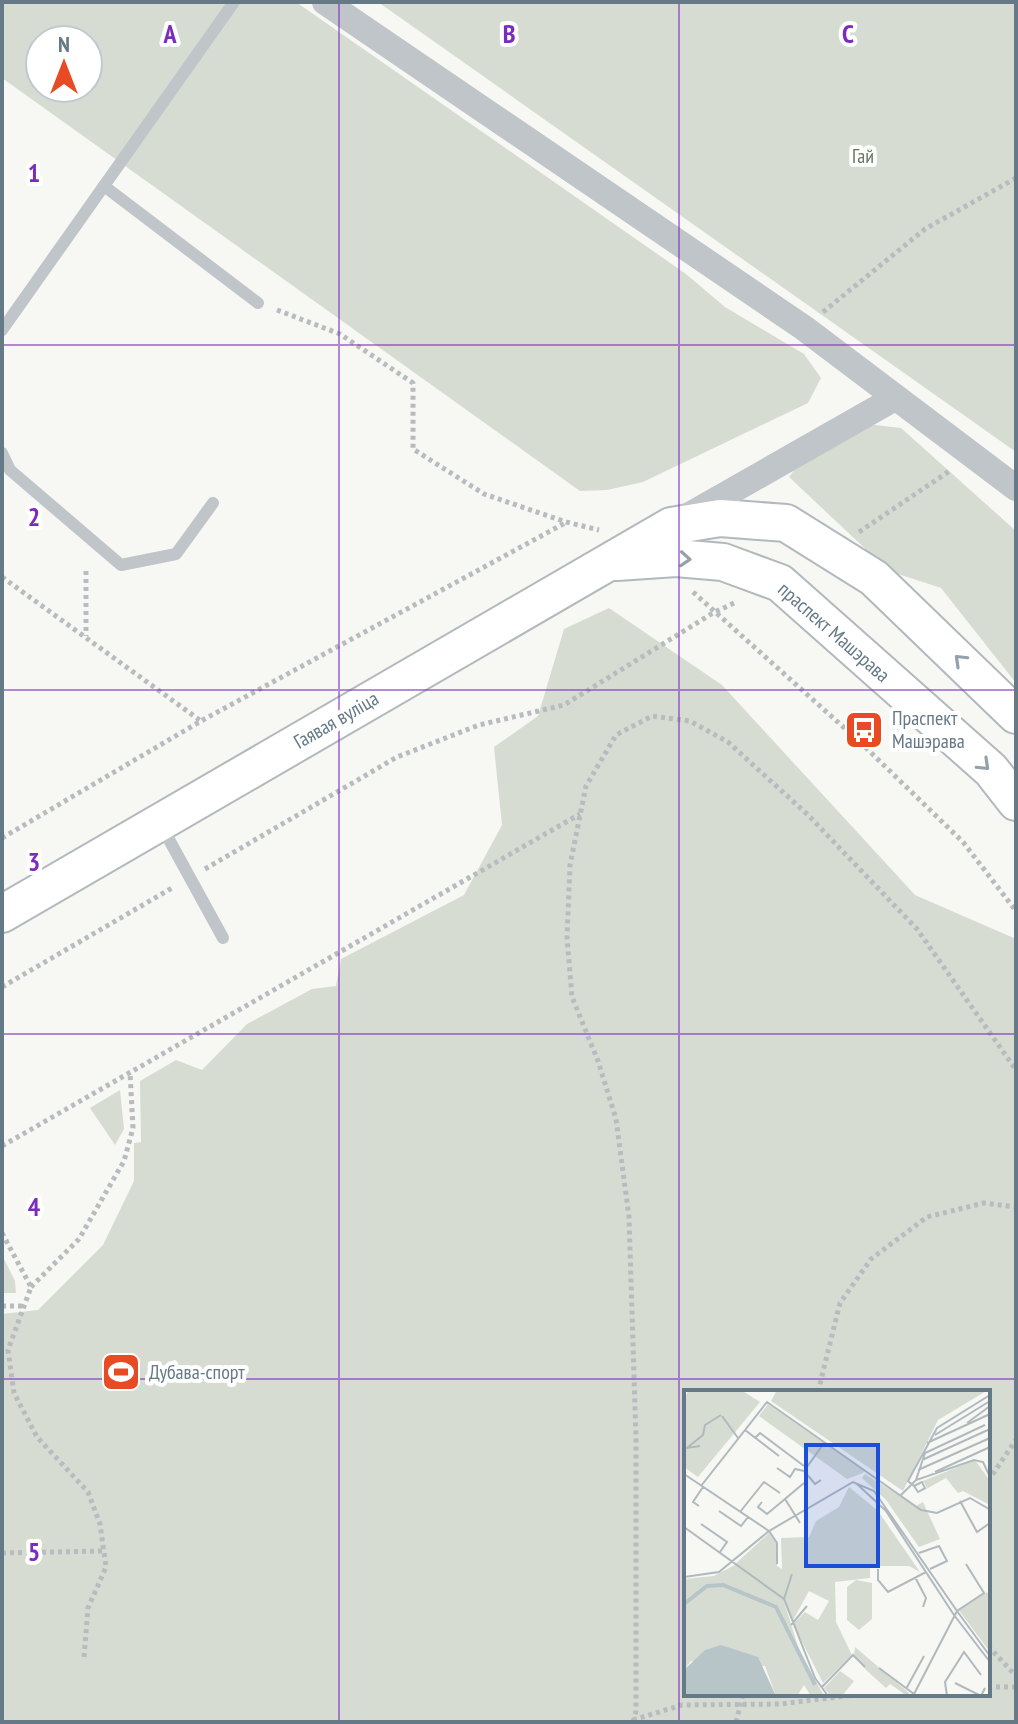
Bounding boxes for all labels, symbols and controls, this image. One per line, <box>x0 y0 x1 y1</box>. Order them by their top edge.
text: A <box>162 17 177 50</box>
text: B <box>503 17 516 50</box>
text: C <box>842 17 854 50</box>
north arrow <box>24 24 104 104</box>
text: N <box>58 30 70 58</box>
park label: Гай <box>852 143 874 169</box>
text: 1 <box>28 156 40 189</box>
text: 2 <box>28 500 40 533</box>
one-way arrow <box>679 550 692 567</box>
street label: праспект Машэрава <box>773 576 895 688</box>
one-way arrow <box>955 655 970 669</box>
street label: Гаявая вуліца <box>289 685 383 755</box>
place label: Праспект Машэрава <box>892 705 965 754</box>
bus stop icon: Праспект Машэрава <box>843 709 885 751</box>
one-way arrow <box>975 755 989 770</box>
text: 3 <box>28 845 40 878</box>
text: 4 <box>28 1190 41 1223</box>
sports icon: Дубава-спорт <box>100 1351 142 1393</box>
place label: Дубава-спорт <box>149 1359 245 1385</box>
inset map <box>684 1390 990 1696</box>
text: 5 <box>28 1535 40 1568</box>

